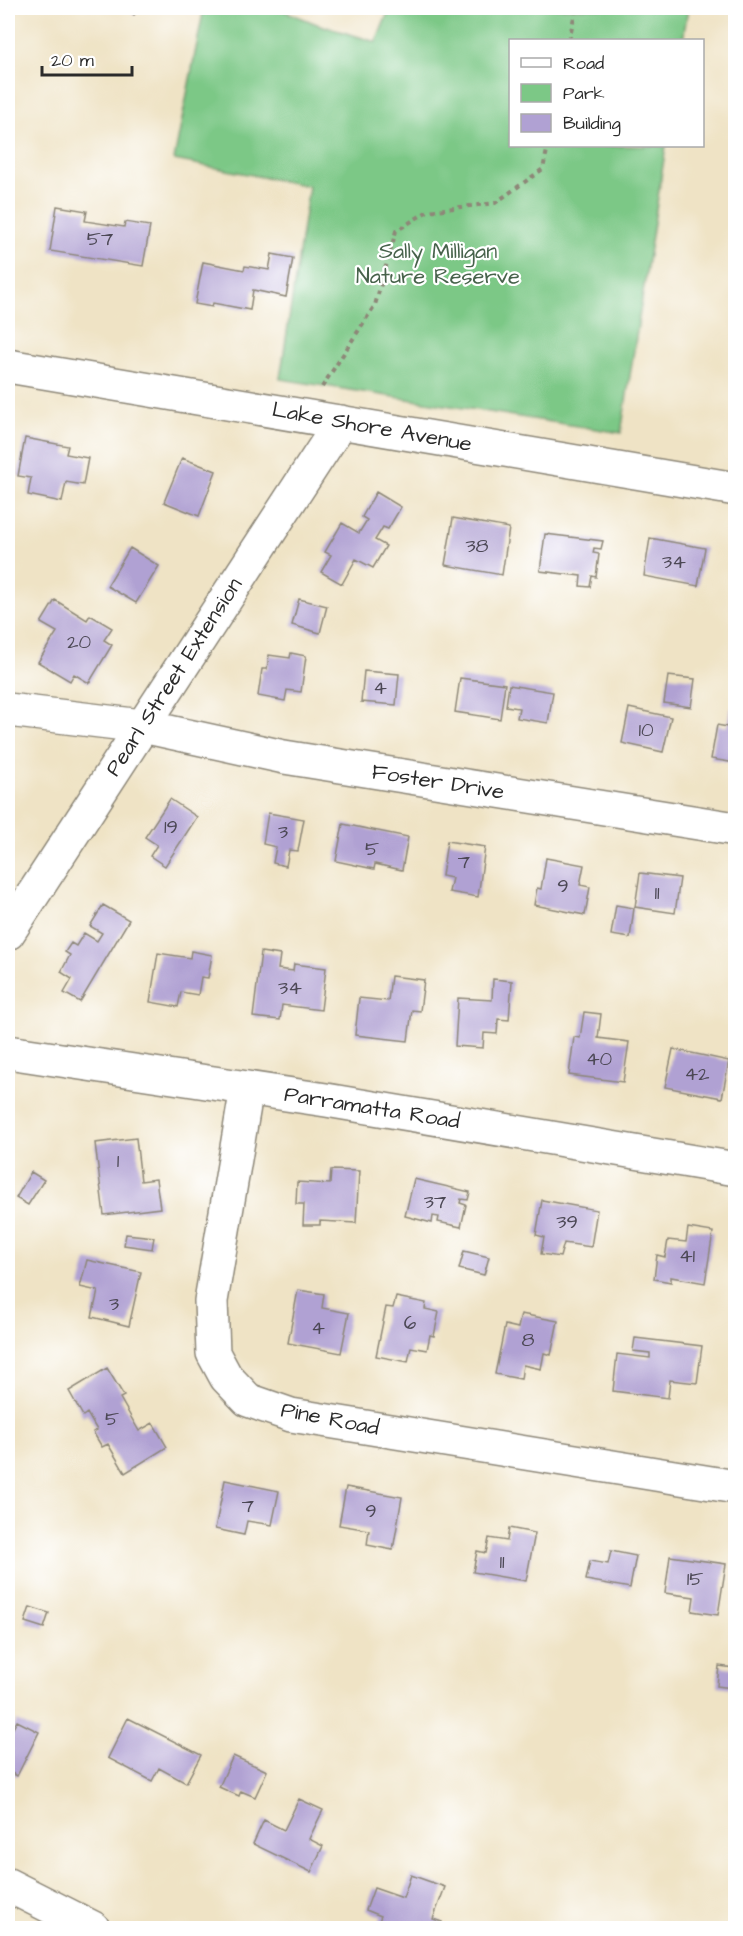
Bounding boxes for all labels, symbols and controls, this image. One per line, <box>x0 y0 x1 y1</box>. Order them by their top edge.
scale bar <box>42 39 132 77</box>
legend <box>509 39 704 147</box>
text: 20 m <box>51 48 94 73</box>
text: Road <box>563 51 604 76</box>
text: Park <box>563 81 605 106</box>
text: Building <box>563 111 621 137</box>
house number: 57 <box>87 225 113 253</box>
park label: Sally Milligan Nature Reserve <box>356 236 520 292</box>
street label: Lake Shore Avenue <box>270 394 474 460</box>
house number: 38 <box>465 532 489 560</box>
house number: 34 <box>662 548 686 576</box>
street label: Pearl Street Extension <box>98 572 250 782</box>
house number: 20 <box>67 628 91 656</box>
house number: 4 <box>373 674 387 702</box>
house number: 10 <box>638 716 654 744</box>
street label: Foster Drive <box>370 756 506 808</box>
house number: 19 <box>164 813 178 841</box>
house number: 3 <box>278 818 288 846</box>
house number: 5 <box>365 835 379 863</box>
house number: 7 <box>458 848 470 876</box>
house number: 9 <box>557 872 569 900</box>
house number: 11 <box>654 879 660 907</box>
house number: 34 <box>278 974 302 1002</box>
house number: 40 <box>586 1045 612 1073</box>
house number: 42 <box>684 1060 710 1088</box>
street label: Parramatta Road <box>282 1079 462 1137</box>
house number: 1 <box>117 1147 120 1175</box>
house number: 37 <box>424 1188 446 1216</box>
house number: 39 <box>556 1208 578 1236</box>
house number: 41 <box>679 1242 696 1270</box>
house number: 3 <box>109 1290 119 1318</box>
house number: 6 <box>404 1309 417 1337</box>
house number: 4 <box>311 1314 325 1342</box>
house number: 8 <box>522 1326 535 1354</box>
street label: Pine Road <box>278 1394 382 1444</box>
house number: 5 <box>105 1405 119 1433</box>
house number: 7 <box>242 1492 254 1520</box>
house number: 9 <box>365 1497 377 1525</box>
house number: 11 <box>499 1548 505 1576</box>
house number: 15 <box>687 1565 703 1593</box>

